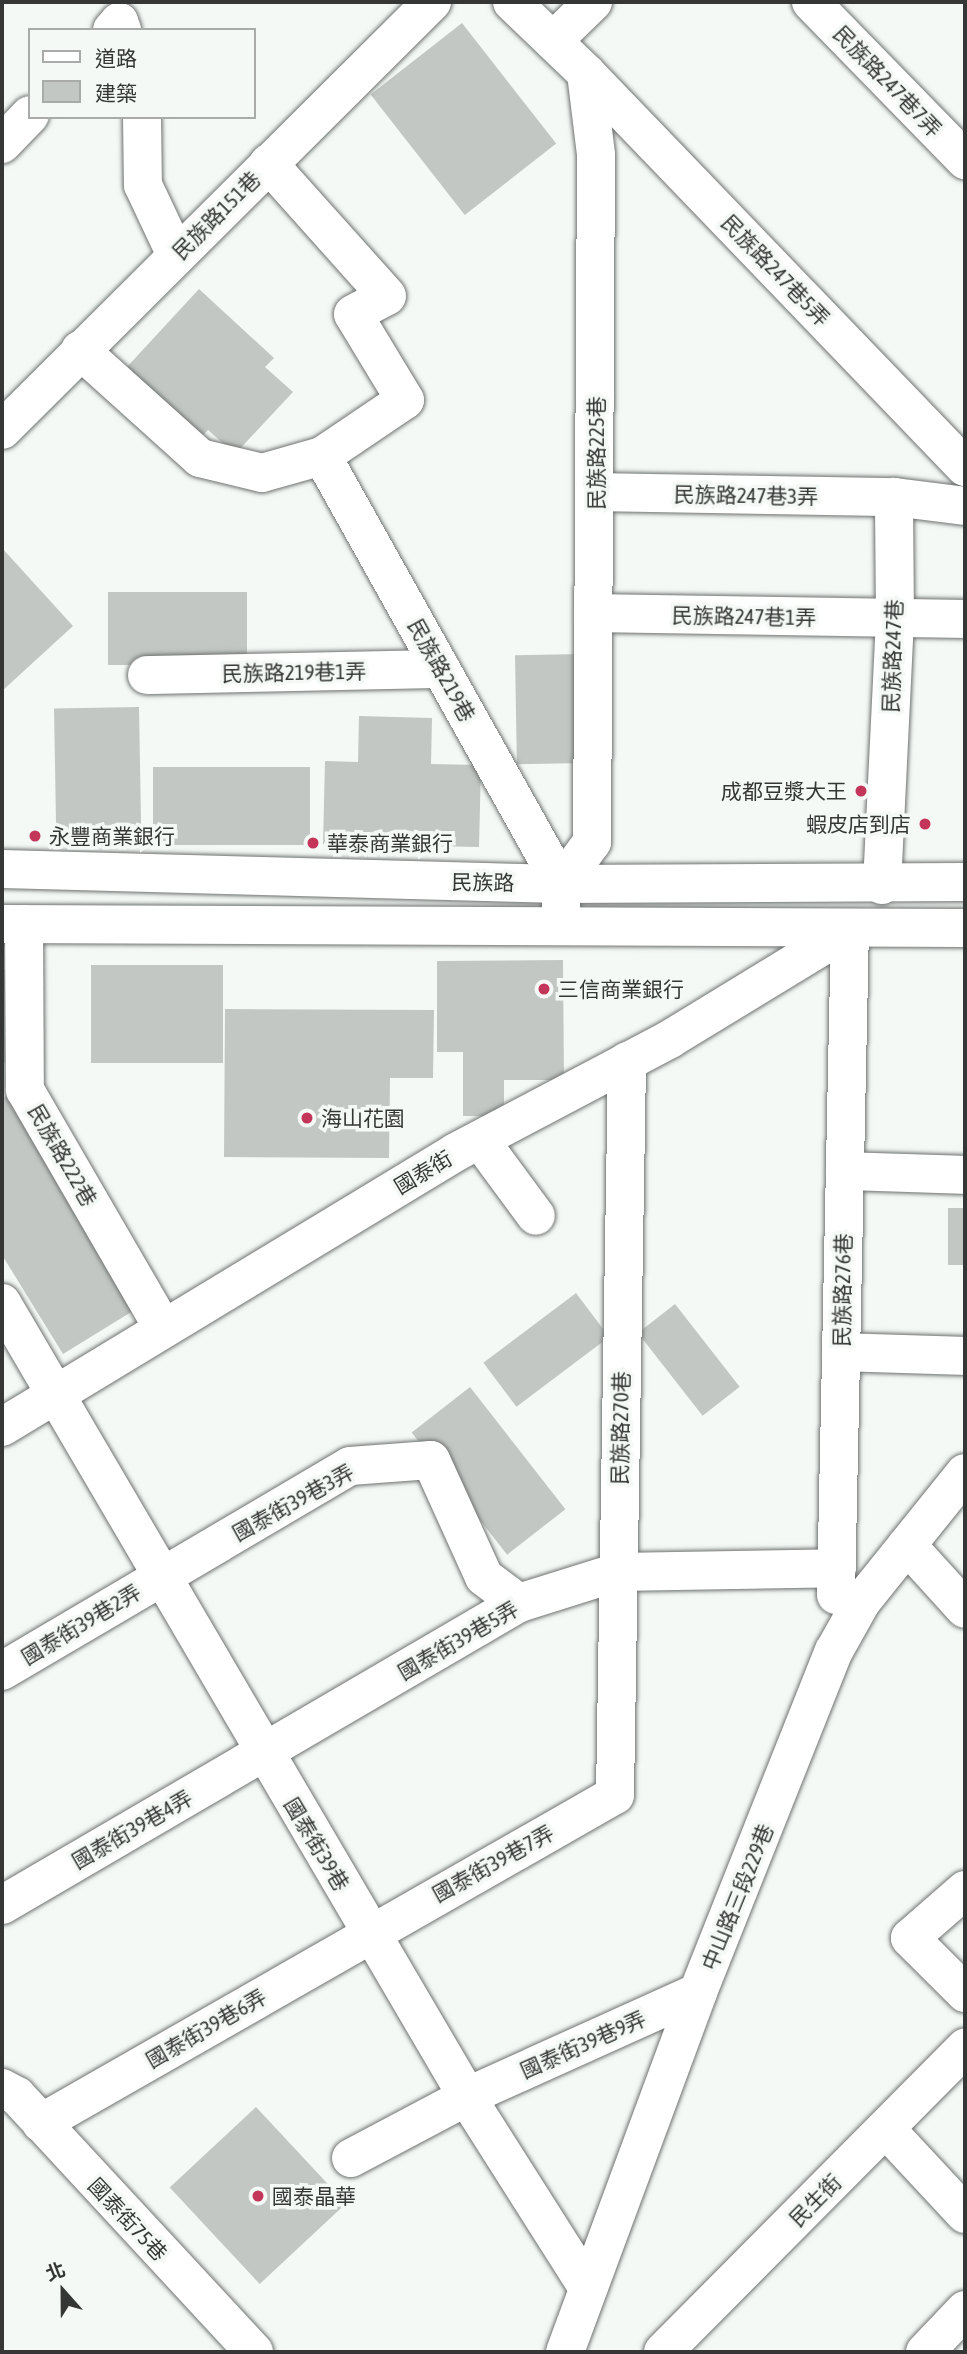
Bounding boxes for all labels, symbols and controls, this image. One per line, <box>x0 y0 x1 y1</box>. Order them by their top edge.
street label: 民族路247巷7弄 <box>829 20 947 142</box>
legend <box>28 28 256 119</box>
text: 道路 <box>95 46 137 70</box>
text: 建築 <box>95 81 137 105</box>
street label: 民族路151巷 <box>167 166 265 264</box>
street label: 民族路247巷5弄 <box>717 209 835 331</box>
street label: 民族路225巷 <box>583 396 609 510</box>
street label: 民族路247巷3弄 <box>674 481 818 509</box>
street label: 民族路247巷 <box>877 599 907 713</box>
street label: 民族路247巷1弄 <box>672 602 816 630</box>
street label: 民族路219巷 <box>403 614 481 726</box>
street label: 民族路219巷1弄 <box>222 658 366 686</box>
place label: 成都豆漿大王 <box>721 778 847 804</box>
marker: 成都豆漿大王 <box>853 783 869 799</box>
place label: 蝦皮店到店 <box>806 811 911 837</box>
marker: 蝦皮店到店 <box>917 816 933 832</box>
place label: 永豐商業銀行 <box>49 823 175 849</box>
marker: 永豐商業銀行 <box>27 828 43 844</box>
place label: 華泰商業銀行 <box>327 830 453 856</box>
marker: 華泰商業銀行 <box>305 835 321 851</box>
street label: 民族路 <box>451 869 515 895</box>
place label: 三信商業銀行 <box>558 976 684 1002</box>
marker: 三信商業銀行 <box>536 981 552 997</box>
street label: 民族路222巷 <box>24 1100 102 1210</box>
place label: 海山花園 <box>321 1105 405 1131</box>
marker: 海山花園 <box>299 1110 315 1126</box>
street label: 國泰街 <box>390 1145 456 1199</box>
street label: 民族路276巷 <box>828 1233 856 1347</box>
street label: 民族路270巷 <box>606 1371 634 1485</box>
street label: 國泰街39巷3弄 <box>228 1458 358 1546</box>
street label: 國泰街39巷2弄 <box>17 1579 145 1669</box>
street label: 國泰街39巷5弄 <box>393 1595 523 1685</box>
street label: 國泰街39巷4弄 <box>67 1784 197 1874</box>
street label: 國泰街39巷 <box>279 1793 355 1895</box>
street label: 國泰街39巷7弄 <box>428 1819 558 1907</box>
street label: 中山路三段229巷 <box>696 1820 778 1974</box>
street label: 國泰街39巷6弄 <box>141 1983 271 2073</box>
street label: 國泰街39巷9弄 <box>516 2005 650 2083</box>
street label: 民生街 <box>784 2169 846 2231</box>
street label: 國泰街75巷 <box>83 2172 173 2266</box>
place label: 國泰晶華 <box>272 2183 356 2209</box>
marker: 國泰晶華 <box>250 2188 266 2204</box>
north arrow <box>28 2256 98 2326</box>
text: 北 <box>43 2258 68 2285</box>

